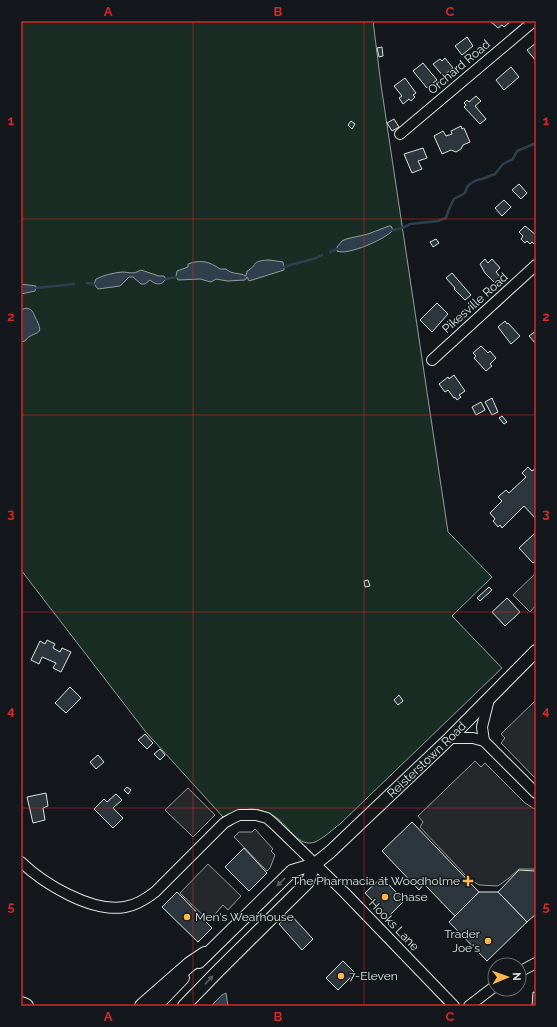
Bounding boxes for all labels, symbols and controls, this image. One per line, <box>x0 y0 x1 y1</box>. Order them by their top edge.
text: A <box>104 4 113 19</box>
text: B <box>274 4 283 19</box>
text: C <box>446 4 455 19</box>
street label: Orchard Road <box>425 37 493 97</box>
text: 1 <box>8 113 15 128</box>
text: 1 <box>543 113 550 128</box>
street label: Pikesville Road <box>439 270 511 336</box>
text: 2 <box>7 309 15 324</box>
text: 2 <box>542 309 550 324</box>
text: 3 <box>7 506 15 521</box>
text: 3 <box>542 506 550 521</box>
text: 4 <box>7 703 15 718</box>
text: 4 <box>542 703 550 718</box>
street label: Reisterstown Road <box>385 719 469 801</box>
place label: The Pharmacia at Woodholme <box>292 874 460 888</box>
marker: The Pharmacia at Woodholme <box>463 876 473 886</box>
one-way arrow <box>276 877 286 887</box>
place label: Chase <box>393 890 428 904</box>
marker: Chase <box>380 892 390 902</box>
street label: Hooks Lane <box>366 896 422 954</box>
text: 5 <box>7 899 15 914</box>
text: 5 <box>542 899 550 914</box>
place label: Men's Wearhouse <box>195 910 294 924</box>
marker: Men's Wearhouse <box>182 912 192 922</box>
place label: Trader Joe's <box>444 927 481 955</box>
marker: Trader Joe's <box>483 936 493 946</box>
north arrow <box>487 957 527 997</box>
place label: 7-Eleven <box>349 969 398 983</box>
marker: 7-Eleven <box>336 971 346 981</box>
text: N <box>510 972 523 981</box>
one-way arrow <box>204 975 214 985</box>
text: A <box>104 1009 113 1024</box>
text: B <box>274 1009 283 1024</box>
text: C <box>446 1009 455 1024</box>

